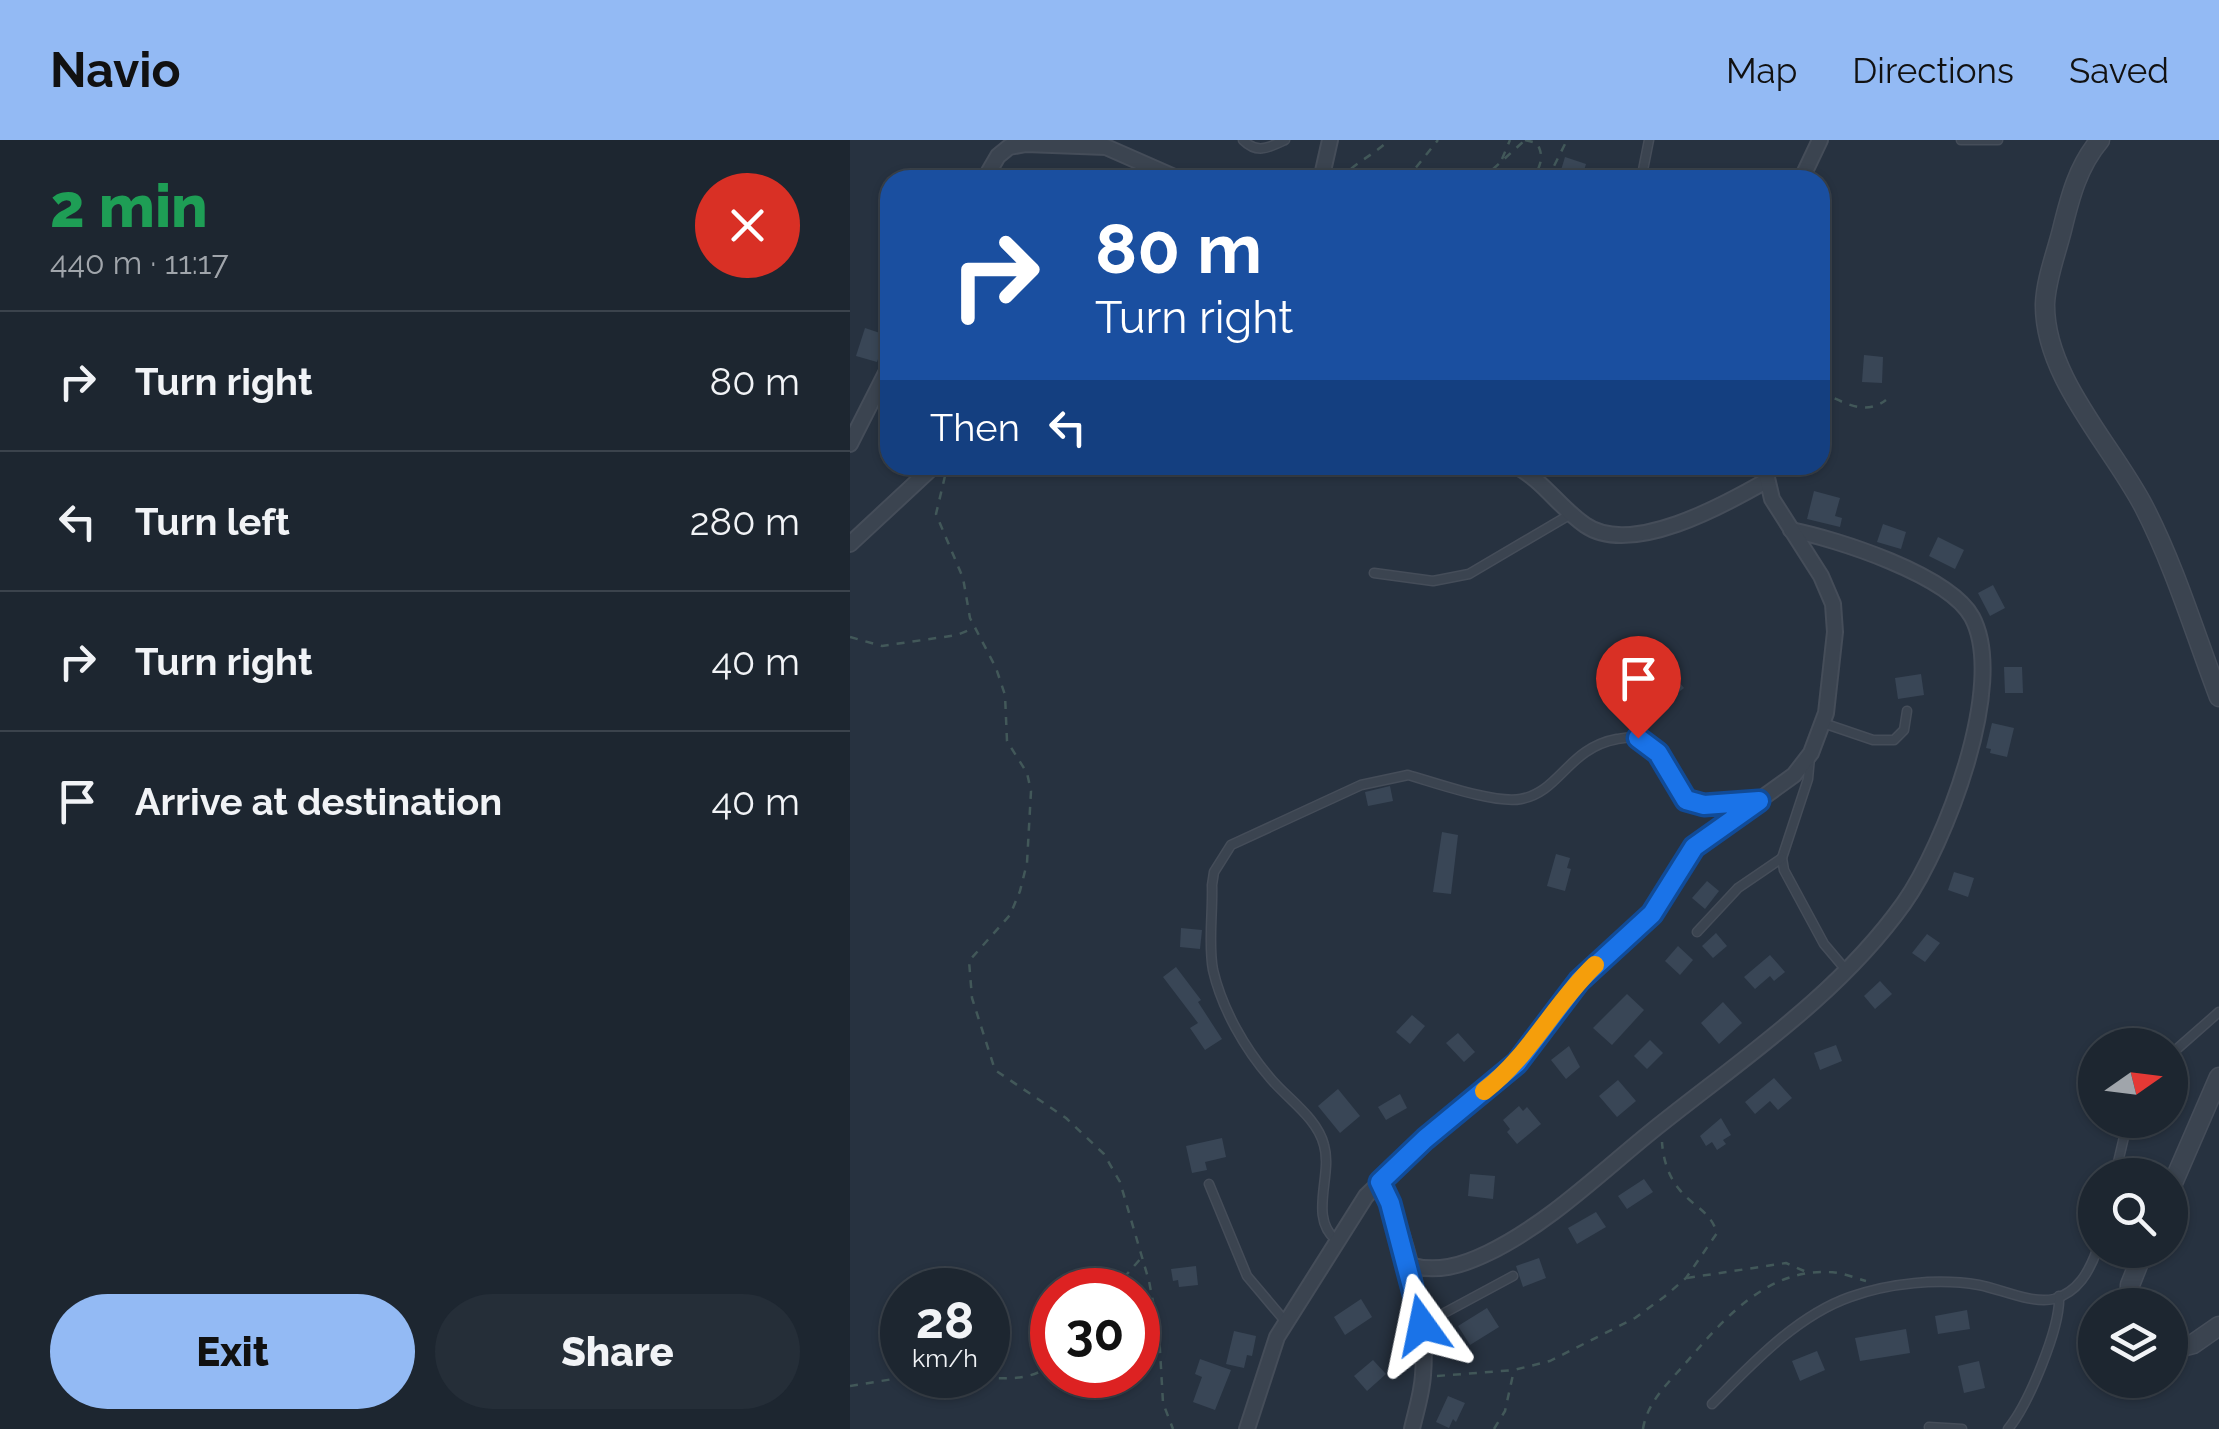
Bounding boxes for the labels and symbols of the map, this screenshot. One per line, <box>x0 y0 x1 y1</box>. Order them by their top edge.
pin <box>1596 636 1681 739</box>
north arrow <box>2078 1028 2188 1138</box>
speed limit sign: 30 <box>1030 1268 1160 1398</box>
position arrow <box>1370 1273 1474 1377</box>

